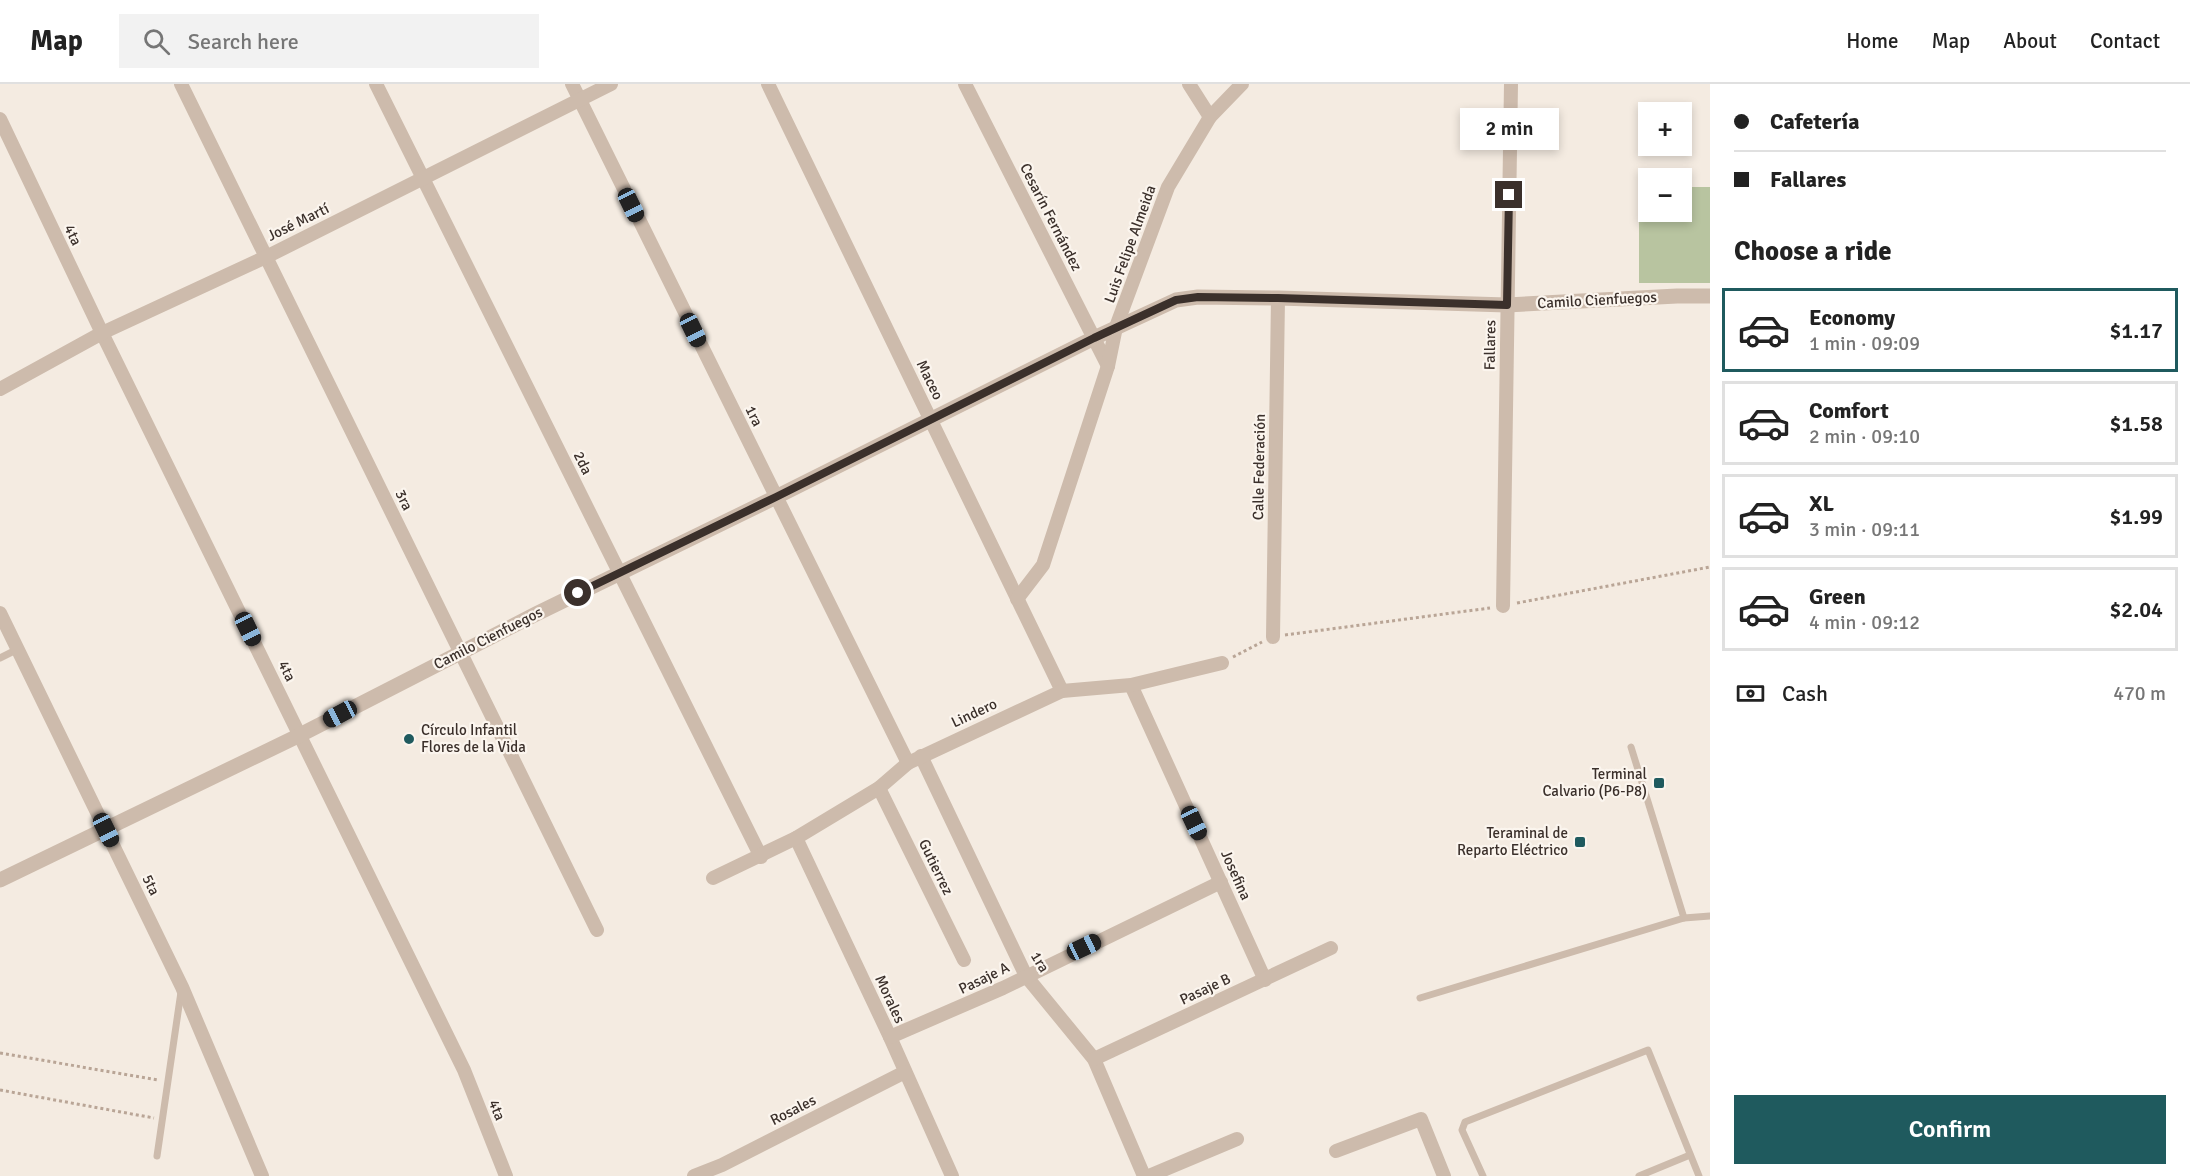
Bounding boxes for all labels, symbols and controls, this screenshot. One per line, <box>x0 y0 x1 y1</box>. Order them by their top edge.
search box <box>119 14 539 68</box>
text: Map <box>30 24 83 58</box>
icon: search <box>140 25 173 58</box>
text: Search here <box>188 28 299 55</box>
text: Home <box>1846 28 1899 54</box>
text: Map <box>1932 28 1970 54</box>
text: About <box>2003 28 2057 54</box>
text: Contact <box>2090 28 2160 54</box>
map controls <box>1638 102 1692 222</box>
button: + <box>1638 102 1692 156</box>
callout: 2 min <box>1460 108 1558 150</box>
text: Cafetería <box>1770 108 1859 135</box>
text: 2 min <box>1486 116 1533 141</box>
street label: Cesarín Fernández <box>1016 160 1086 274</box>
text: Fallares <box>1770 166 1846 193</box>
button: − <box>1638 168 1692 222</box>
route end <box>1495 181 1522 208</box>
street label: Luis Felipe Almeida <box>1100 183 1160 305</box>
car <box>615 185 647 225</box>
street label: José Martí <box>264 199 332 245</box>
street label: 4ta <box>60 222 86 248</box>
text: Choose a ride <box>1734 235 1892 268</box>
street label: Camilo Cienfuegos <box>1537 288 1658 312</box>
icon: car <box>1737 303 1791 357</box>
text: Economy <box>1809 304 1895 331</box>
car <box>677 310 709 350</box>
text: $1.17 <box>2109 317 2163 344</box>
street label: Fallares <box>1481 319 1499 370</box>
text: 1 min · 09:09 <box>1809 331 1920 356</box>
street label: Maceo <box>913 357 947 403</box>
icon: car <box>1737 396 1791 450</box>
text: Comfort <box>1809 397 1889 424</box>
street label: 1ra <box>741 403 767 429</box>
text: $1.58 <box>2109 410 2163 437</box>
street label: Calle Federación <box>1249 414 1269 520</box>
text: 2 min · 09:10 <box>1809 424 1920 449</box>
street label: 2da <box>570 448 596 478</box>
street label: 3ra <box>391 487 417 513</box>
icon: car <box>1737 489 1791 543</box>
text: XL <box>1809 490 1834 517</box>
text: $1.99 <box>2109 503 2163 530</box>
text: 3 min · 09:11 <box>1809 517 1920 542</box>
route start <box>564 579 591 606</box>
icon: car <box>1737 582 1791 636</box>
text: Green <box>1809 583 1866 610</box>
text: $2.04 <box>2109 596 2163 623</box>
street label: Camilo Cienfuegos <box>431 603 546 673</box>
car <box>232 609 264 649</box>
text: 4 min · 09:12 <box>1809 610 1920 635</box>
street label: 4ta <box>274 658 300 684</box>
icon: cash <box>1734 677 1767 710</box>
text: Cash <box>1782 680 1828 707</box>
text: 470 m <box>2113 681 2166 706</box>
street label: Lindero <box>948 695 1000 731</box>
car <box>320 698 360 730</box>
place label: Círculo Infantil Flores de la Vida <box>421 721 526 756</box>
marker: Círculo Infantil Flores de la Vida <box>402 732 416 746</box>
place label: Terminal Calvario (P6-P8) <box>1542 765 1647 800</box>
marker: Terminal Calvario (P6-P8) <box>1652 776 1666 790</box>
car <box>1178 803 1210 843</box>
car <box>90 810 122 850</box>
place label: Teraminal de Reparto Eléctrico <box>1457 824 1568 859</box>
marker: Teraminal de Reparto Eléctrico <box>1573 835 1587 849</box>
street label: Gutierrez <box>915 836 957 898</box>
street label: Josefina <box>1217 847 1255 903</box>
street label: 5ta <box>138 872 164 898</box>
car <box>1064 931 1104 963</box>
street label: 1ra <box>1027 948 1053 976</box>
street label: Pasaje A <box>956 958 1012 998</box>
street label: Pasaje B <box>1177 969 1233 1009</box>
street label: Morales <box>871 972 909 1026</box>
street label: Rosales <box>767 1091 819 1129</box>
button: Confirm <box>1734 1095 2166 1164</box>
street label: 4ta <box>485 1097 509 1123</box>

